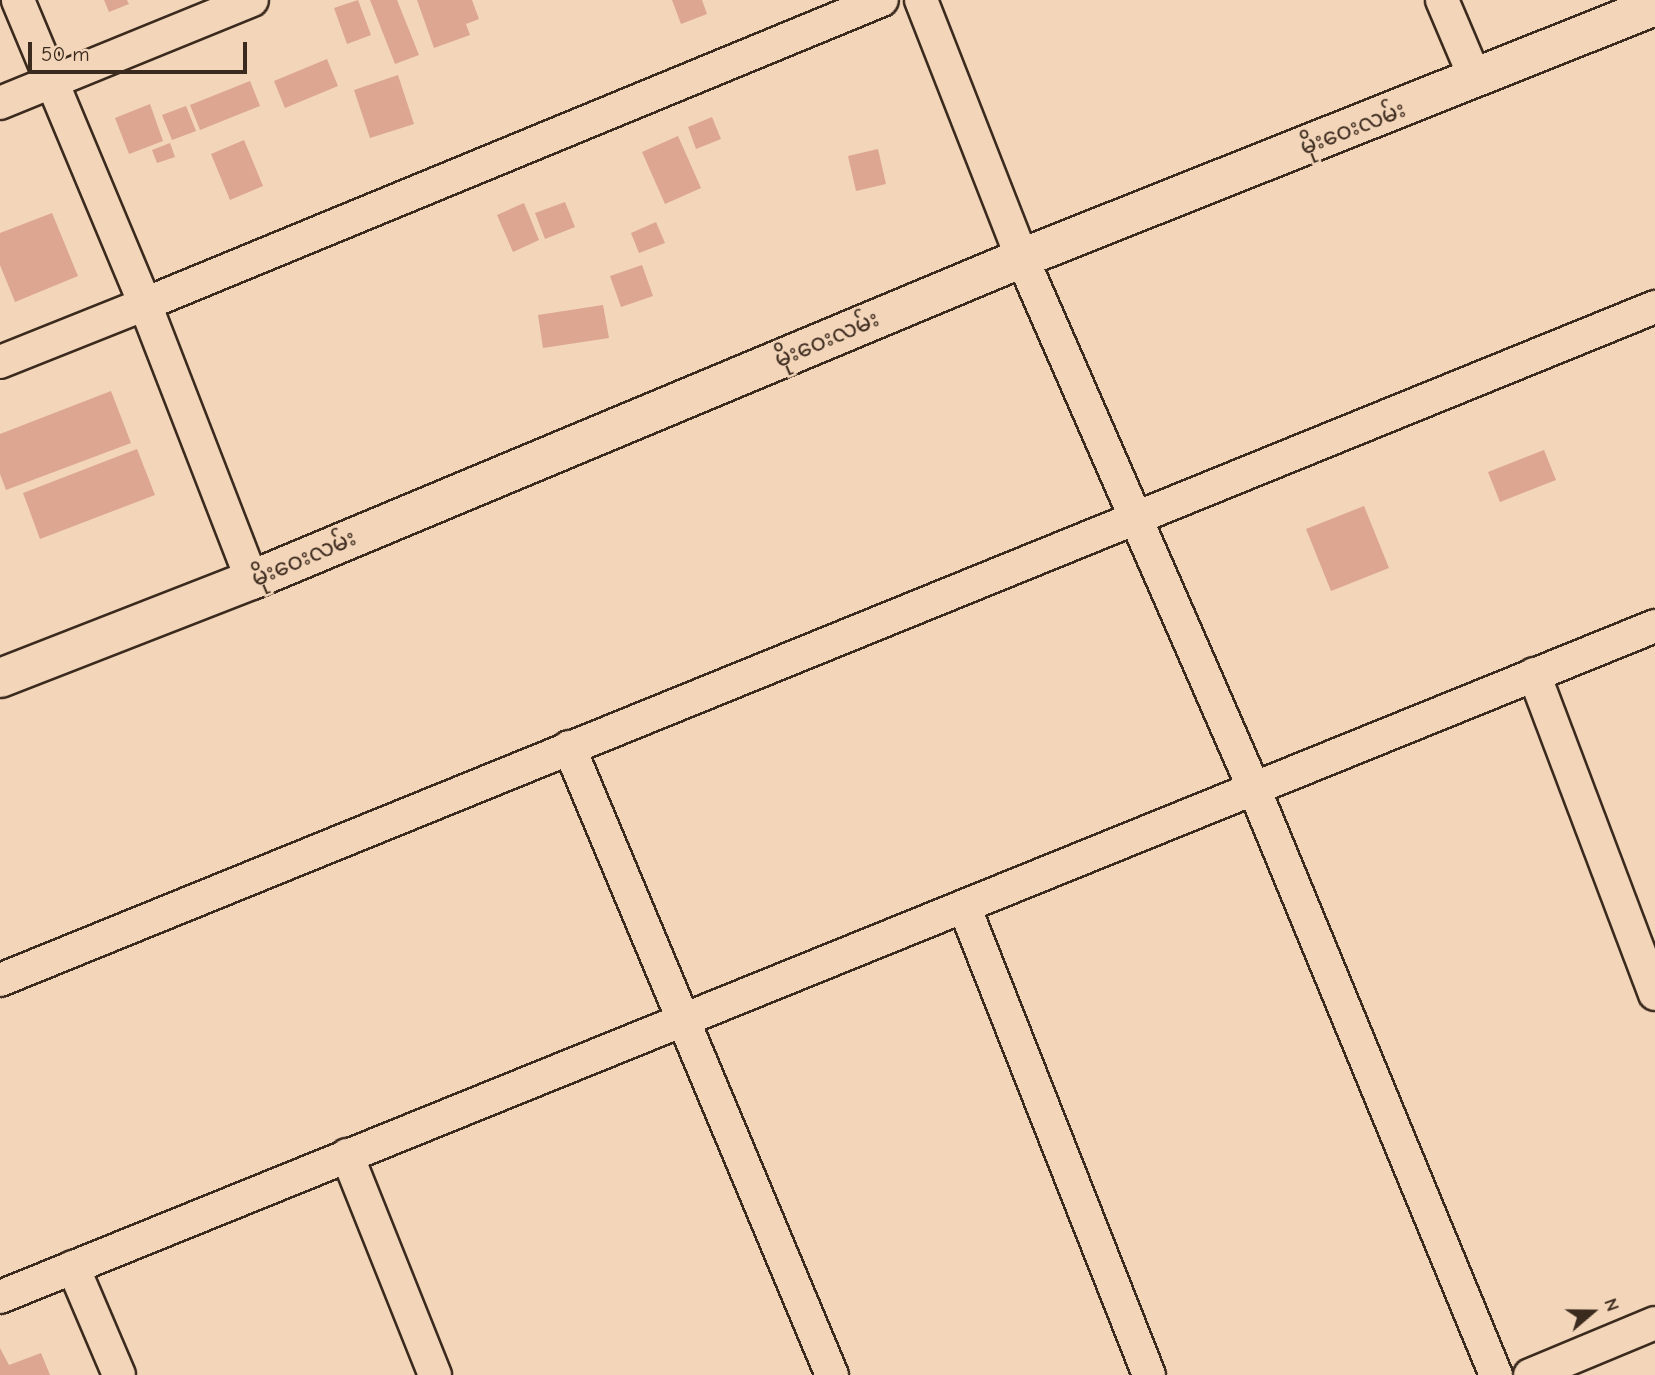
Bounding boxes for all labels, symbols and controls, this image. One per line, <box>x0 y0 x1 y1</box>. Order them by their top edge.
scale bar <box>32 28 250 72</box>
text: 50 m <box>41 42 90 66</box>
street label: မိုးဝေးလမ်း <box>1296 96 1410 162</box>
street label: မိုးဝေးလမ်း <box>771 306 883 374</box>
street label: မိုးဝေးလမ်း <box>248 525 360 593</box>
north arrow <box>1557 1277 1627 1347</box>
text: N <box>1599 1295 1624 1314</box>

